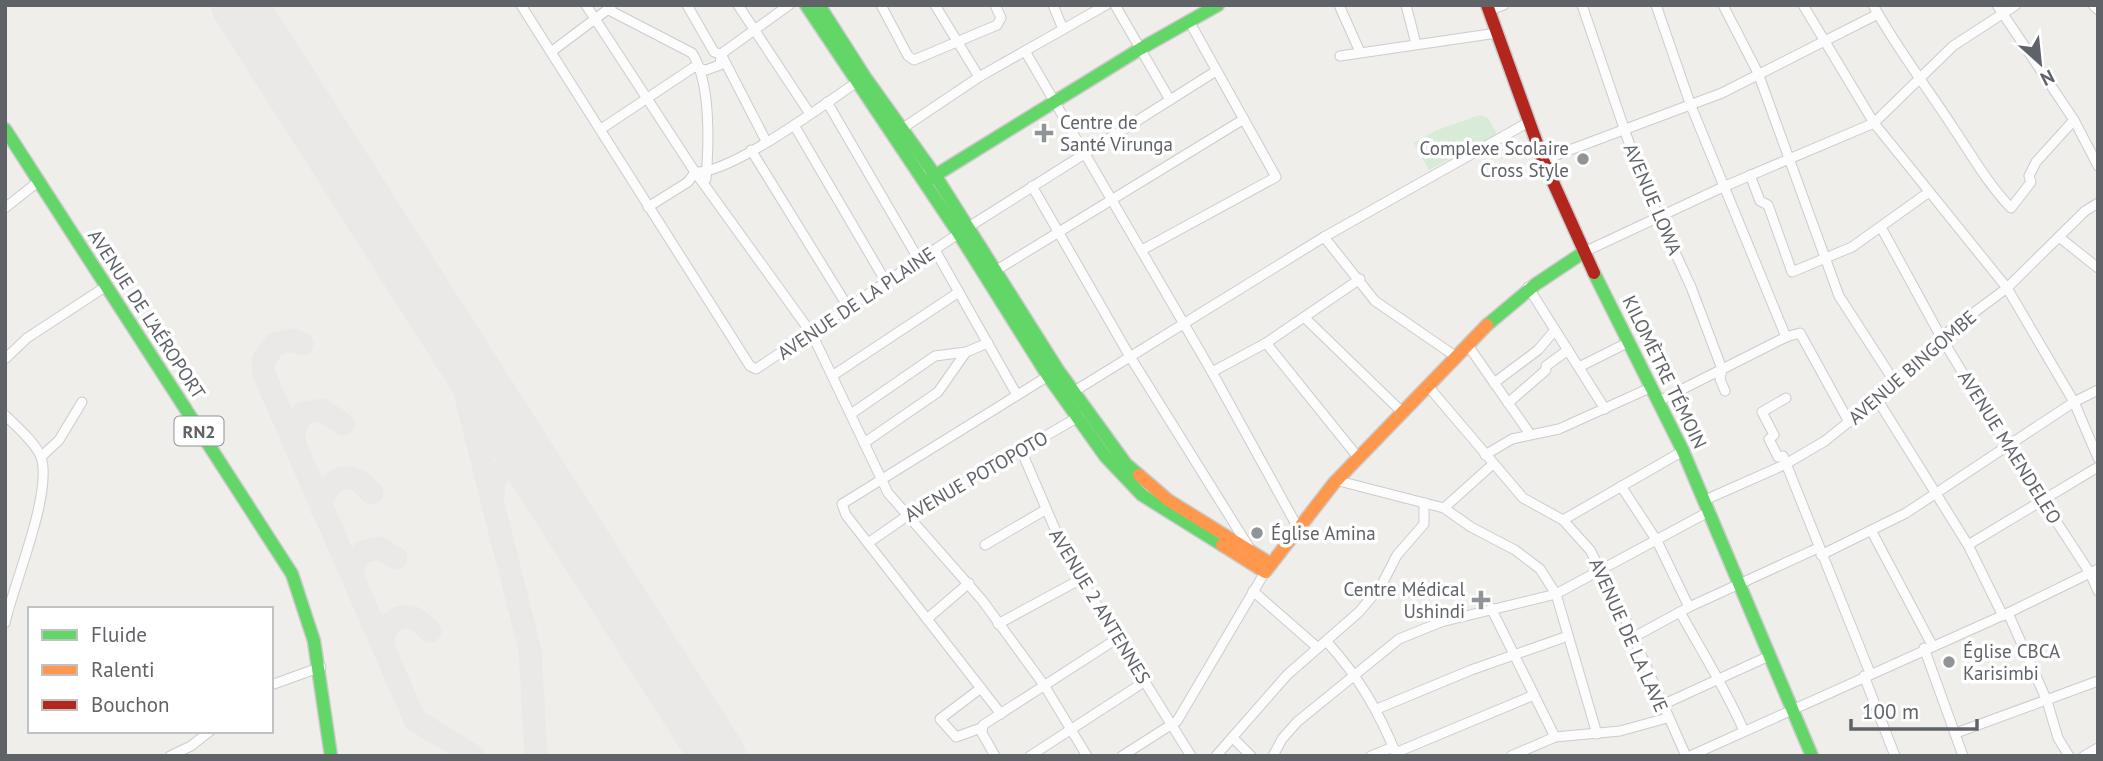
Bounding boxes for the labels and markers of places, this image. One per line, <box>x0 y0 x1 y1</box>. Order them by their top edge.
place label: Centre de Santé Virunga <box>1060 110 1173 156</box>
marker: Centre de Santé Virunga <box>1034 123 1054 143</box>
place label: Complexe Scolaire Cross Style <box>1420 136 1569 182</box>
marker: Complexe Scolaire Cross Style <box>1575 151 1591 167</box>
place label: Église Amina <box>1271 521 1376 545</box>
marker: Église Amina <box>1249 525 1265 541</box>
place label: Centre Médical Ushindi <box>1344 577 1465 623</box>
marker: Centre Médical Ushindi <box>1471 590 1491 610</box>
place label: Église CBCA Karisimbi <box>1963 639 2060 685</box>
marker: Église CBCA Karisimbi <box>1941 654 1957 670</box>

